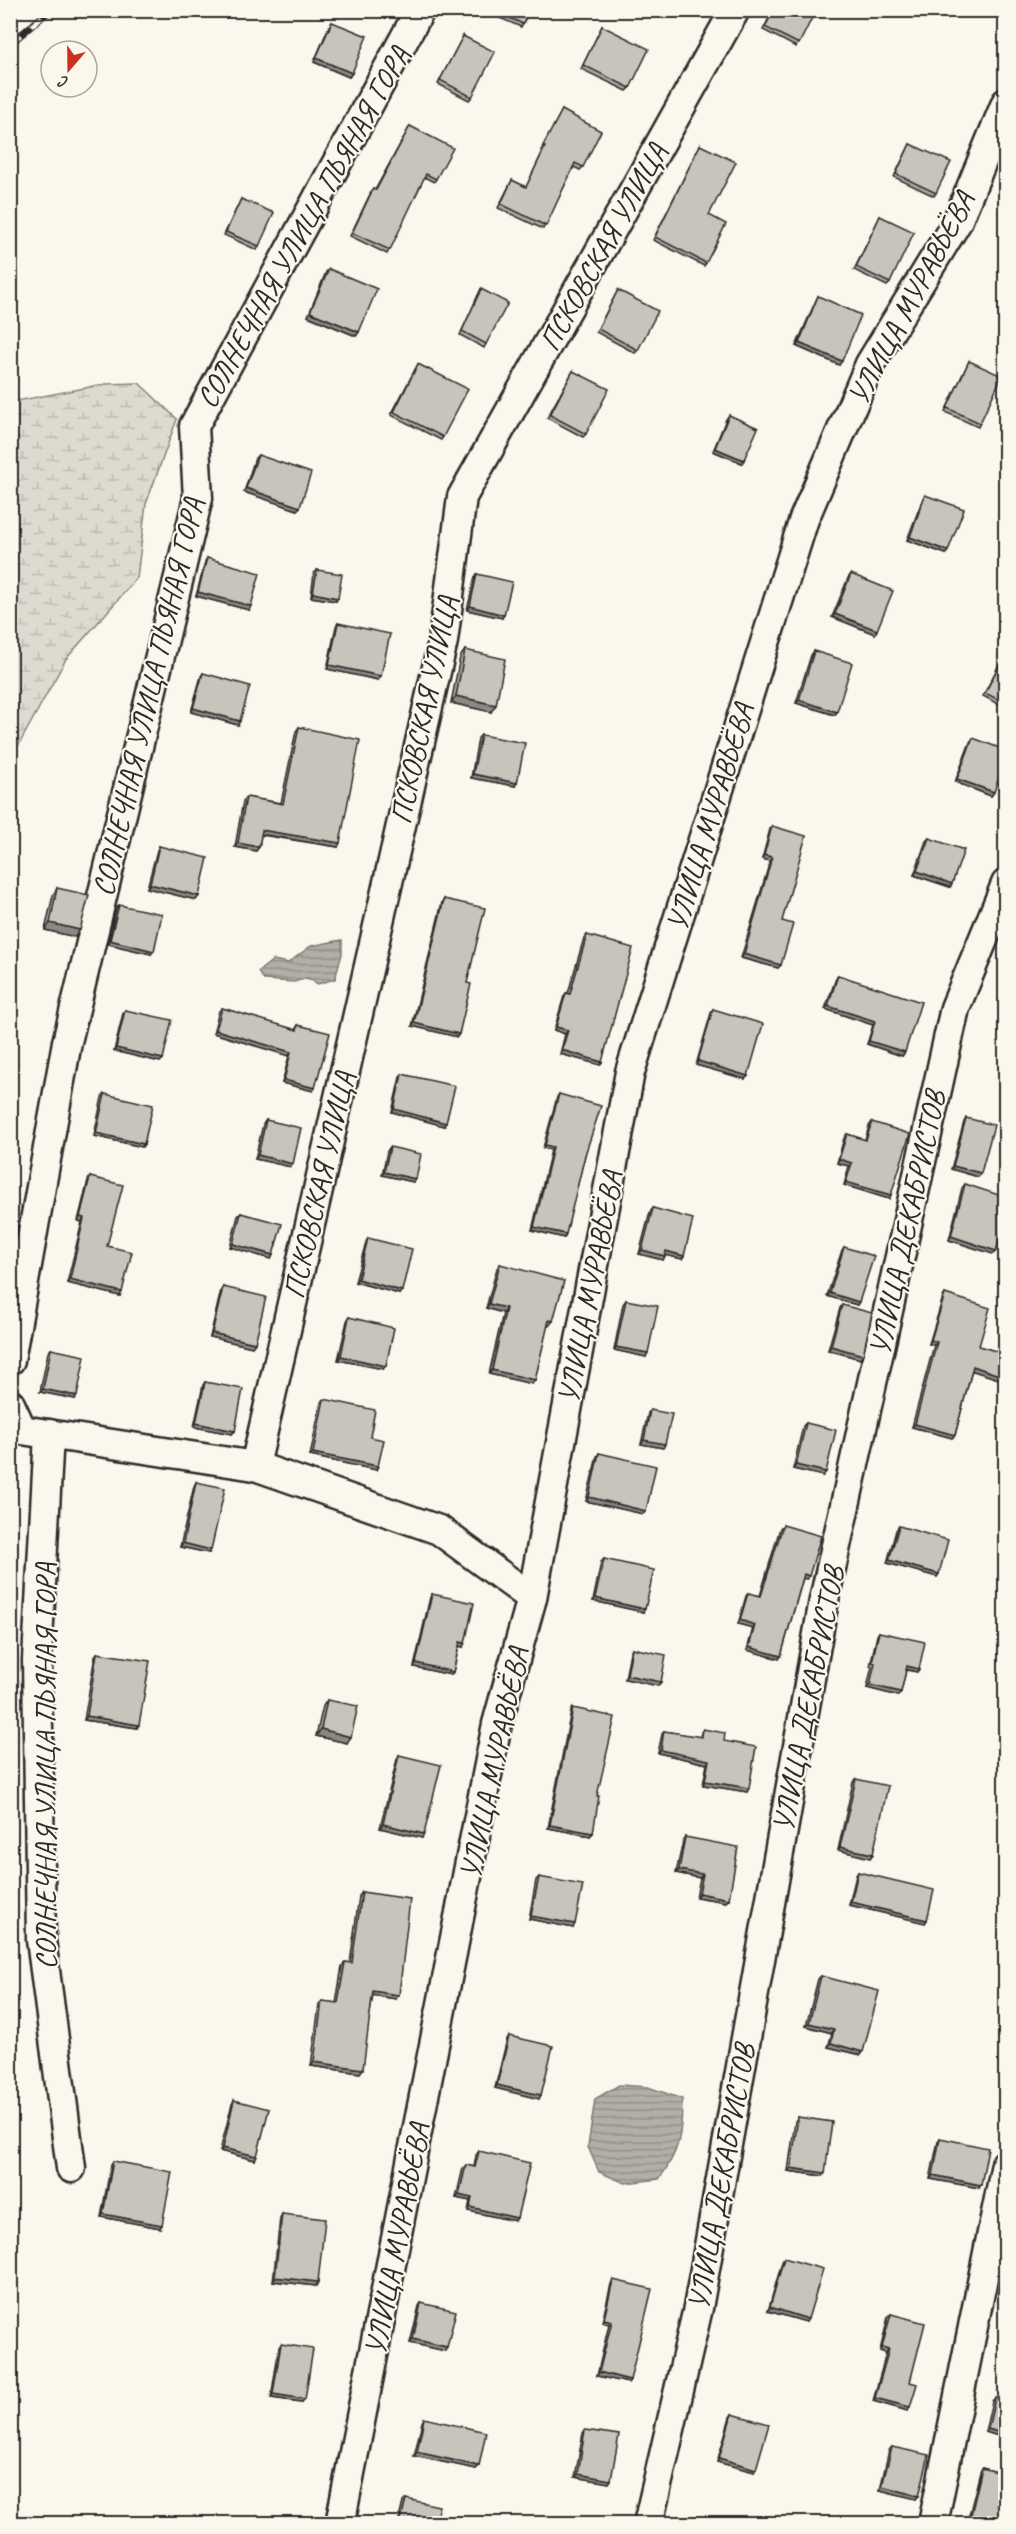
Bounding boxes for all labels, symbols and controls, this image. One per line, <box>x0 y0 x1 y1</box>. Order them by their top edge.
north arrow <box>39 39 99 99</box>
street label: СОЛНЕЧНАЯ УЛИЦА ПЬЯНАЯ ГОРА <box>188 39 419 414</box>
text: С <box>55 71 71 93</box>
street label: ПСКОВСКАЯ УЛИЦА <box>530 136 676 357</box>
street label: УЛИЦА МУРАВЬЁВА <box>839 183 984 411</box>
street label: СОЛНЕЧНАЯ УЛИЦА ПЬЯНАЯ ГОРА <box>84 493 213 900</box>
street label: ПСКОВСКАЯ УЛИЦА <box>381 592 467 827</box>
street label: УЛИЦА МУРАВЬЁВА <box>657 697 763 935</box>
street label: ПСКОВСКАЯ УЛИЦА <box>274 1067 364 1302</box>
street label: УЛИЦА ДЕКАБРИСТОВ <box>860 1085 954 1358</box>
street label: УЛИЦА МУРАВЬЁВА <box>549 1166 631 1406</box>
street label: УЛИЦА ДЕКАБРИСТОВ <box>764 1561 853 1835</box>
street label: СОЛНЕЧНАЯ УЛИЦА ПЬЯНАЯ ГОРА <box>26 1562 64 1970</box>
street label: УЛИЦА МУРАВЬЁВА <box>451 1642 537 1882</box>
street label: УЛИЦА ДЕКАБРИСТОВ <box>679 2038 764 2313</box>
street label: УЛИЦА МУРАВЬЁВА <box>356 2118 438 2358</box>

